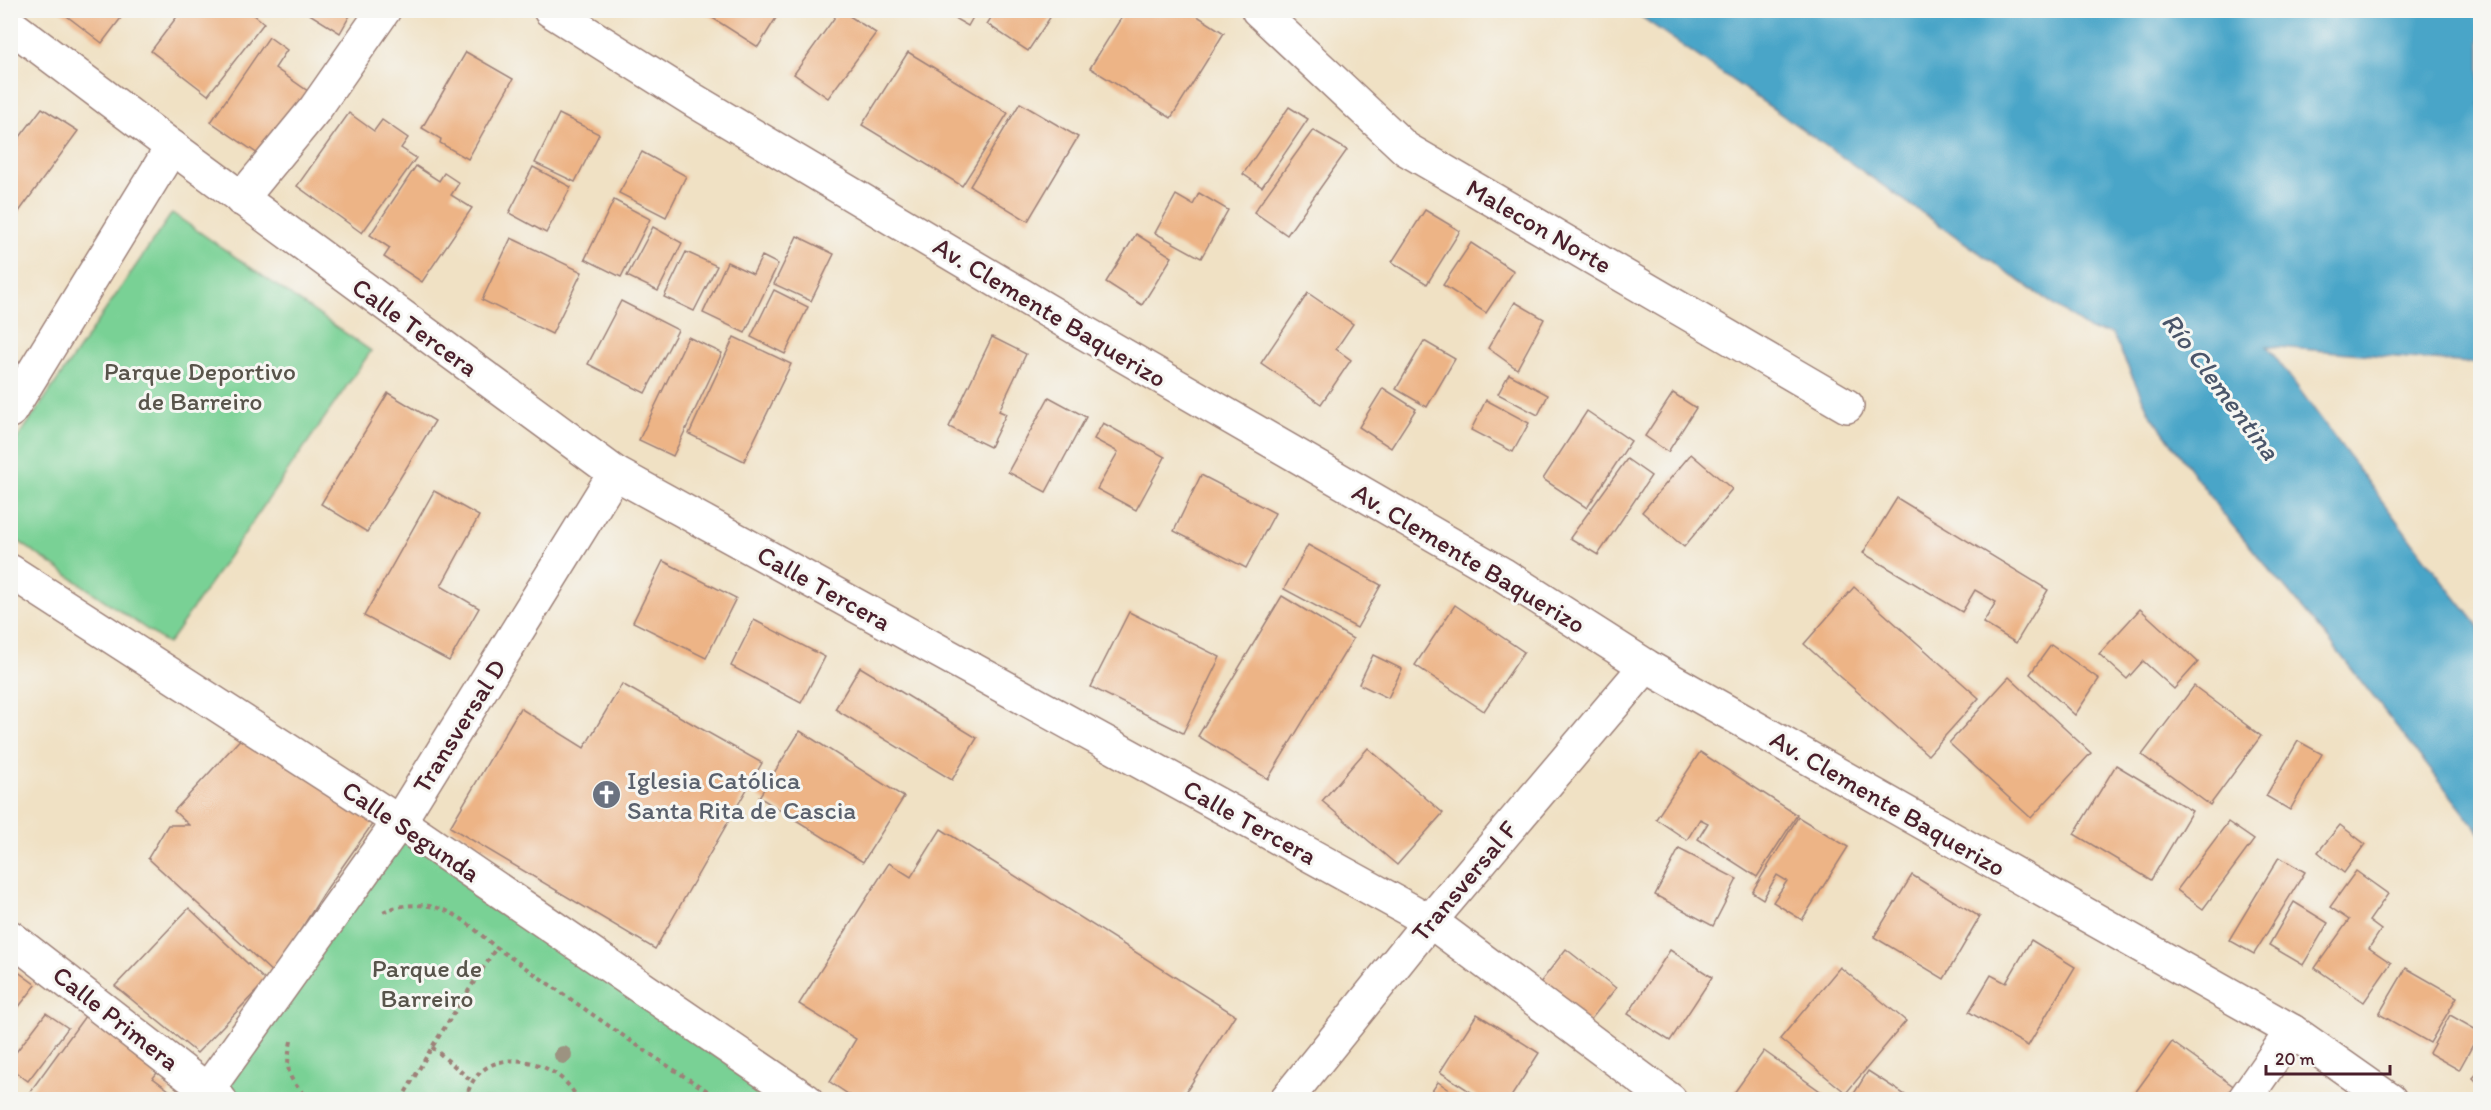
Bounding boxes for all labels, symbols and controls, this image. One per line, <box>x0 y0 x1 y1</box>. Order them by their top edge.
street label: Malecon Norte <box>1461 171 1617 281</box>
street label: Av. Clemente Baquerizo <box>928 230 1172 394</box>
street label: Calle Tercera <box>346 271 484 384</box>
water label: Río Clementina <box>2155 306 2287 467</box>
park label: Parque Deportivo de Barreiro <box>104 355 296 417</box>
street label: Av. Clemente Baquerizo <box>1347 476 1591 640</box>
street label: Calle Tercera <box>752 538 897 638</box>
street label: Transversal D <box>405 653 513 799</box>
street label: Av. Clemente Baquerizo <box>1765 723 2011 883</box>
place label: Iglesia Católica Santa Rita de Cascia <box>627 764 856 826</box>
street label: Calle Tercera <box>1178 772 1323 872</box>
street label: Calle Segunda <box>336 773 486 889</box>
church icon: Iglesia Católica Santa Rita de Cascia <box>590 779 622 811</box>
street label: Transversal F <box>1404 813 1524 948</box>
park label: Parque de Barreiro <box>372 952 482 1014</box>
street label: Calle Primera <box>46 959 186 1077</box>
scale bar <box>2266 1038 2390 1076</box>
text: 20 m <box>2275 1048 2315 1070</box>

